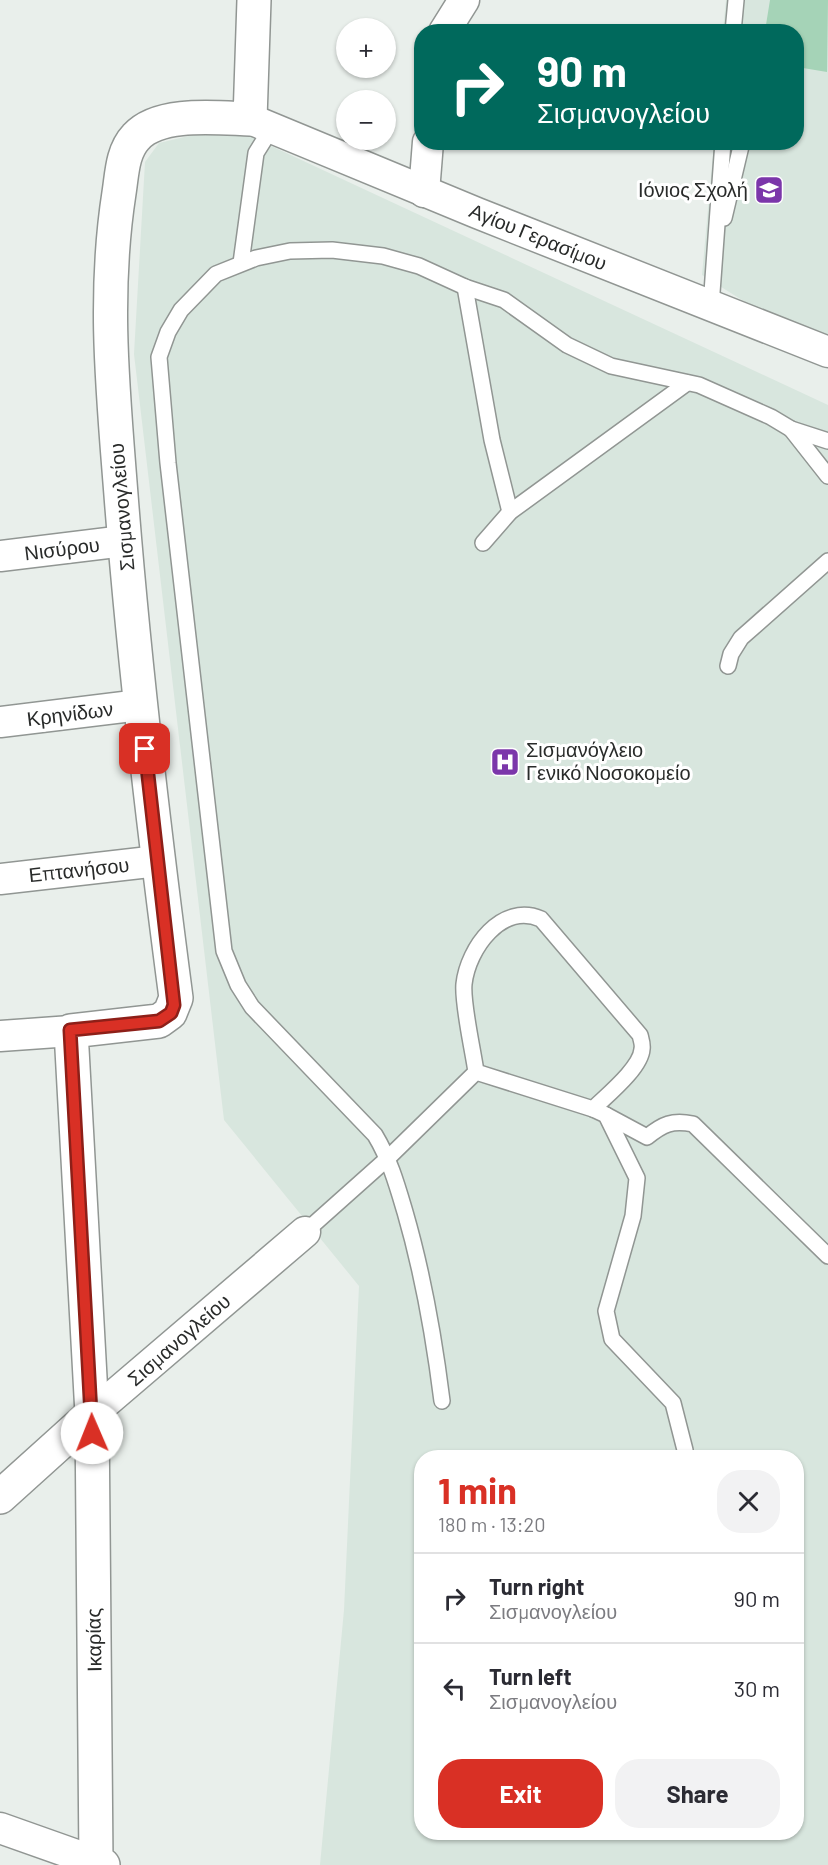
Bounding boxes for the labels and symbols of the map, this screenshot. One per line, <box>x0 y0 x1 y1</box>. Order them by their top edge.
school or university icon: Ιόνιος Σχολή <box>753 174 785 206</box>
place label: Ιόνιος Σχολή <box>638 177 748 201</box>
street label: Αγίου Γερασίμου <box>466 198 611 275</box>
street label: Σισμανογλείου <box>103 442 139 572</box>
street label: Νισύρου <box>23 531 101 565</box>
street label: Κρηνίδων <box>25 696 115 730</box>
pin <box>119 723 170 774</box>
place label: Σισμανόγλειο Γενικό Νοσοκομείο <box>526 737 691 784</box>
hospital icon: Σισμανόγλειο Γενικό Νοσοκομείο <box>489 746 521 778</box>
street label: Επτανήσου <box>27 852 130 886</box>
street label: Σισμανογλείου <box>122 1288 235 1390</box>
position arrow <box>60 1401 124 1465</box>
street label: Ικαρίας <box>80 1608 106 1672</box>

